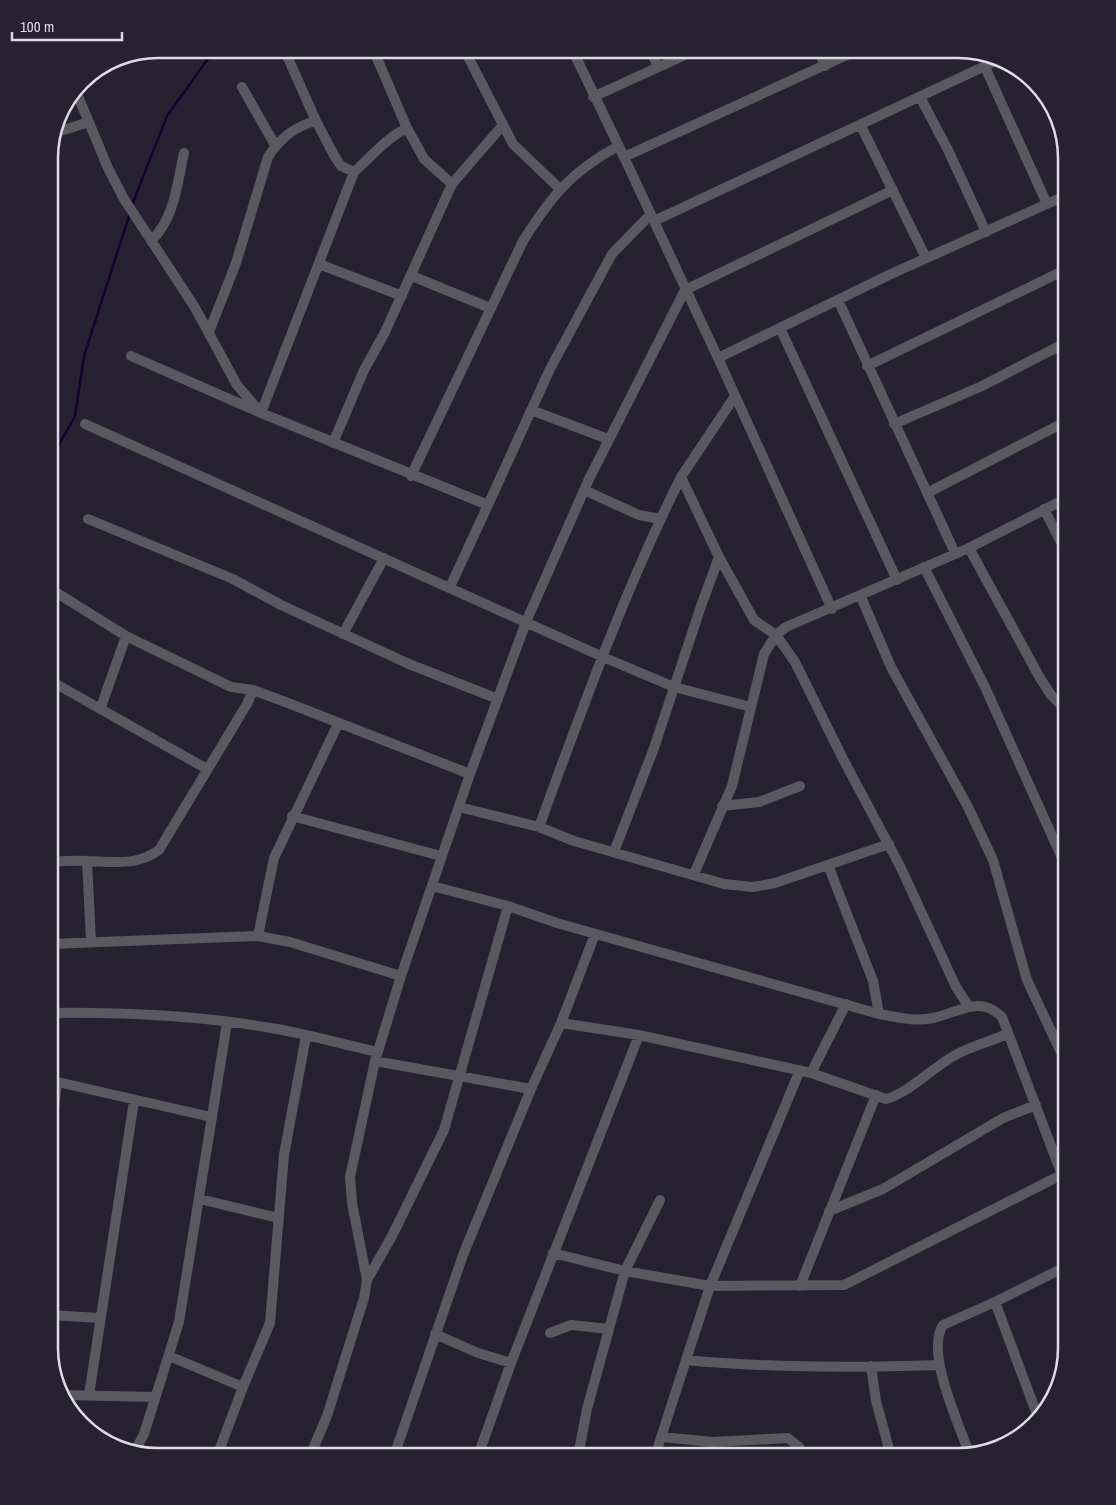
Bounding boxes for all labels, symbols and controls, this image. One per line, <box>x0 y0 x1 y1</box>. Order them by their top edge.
scale bar <box>12 10 122 42</box>
text: 100 m <box>20 16 54 37</box>

